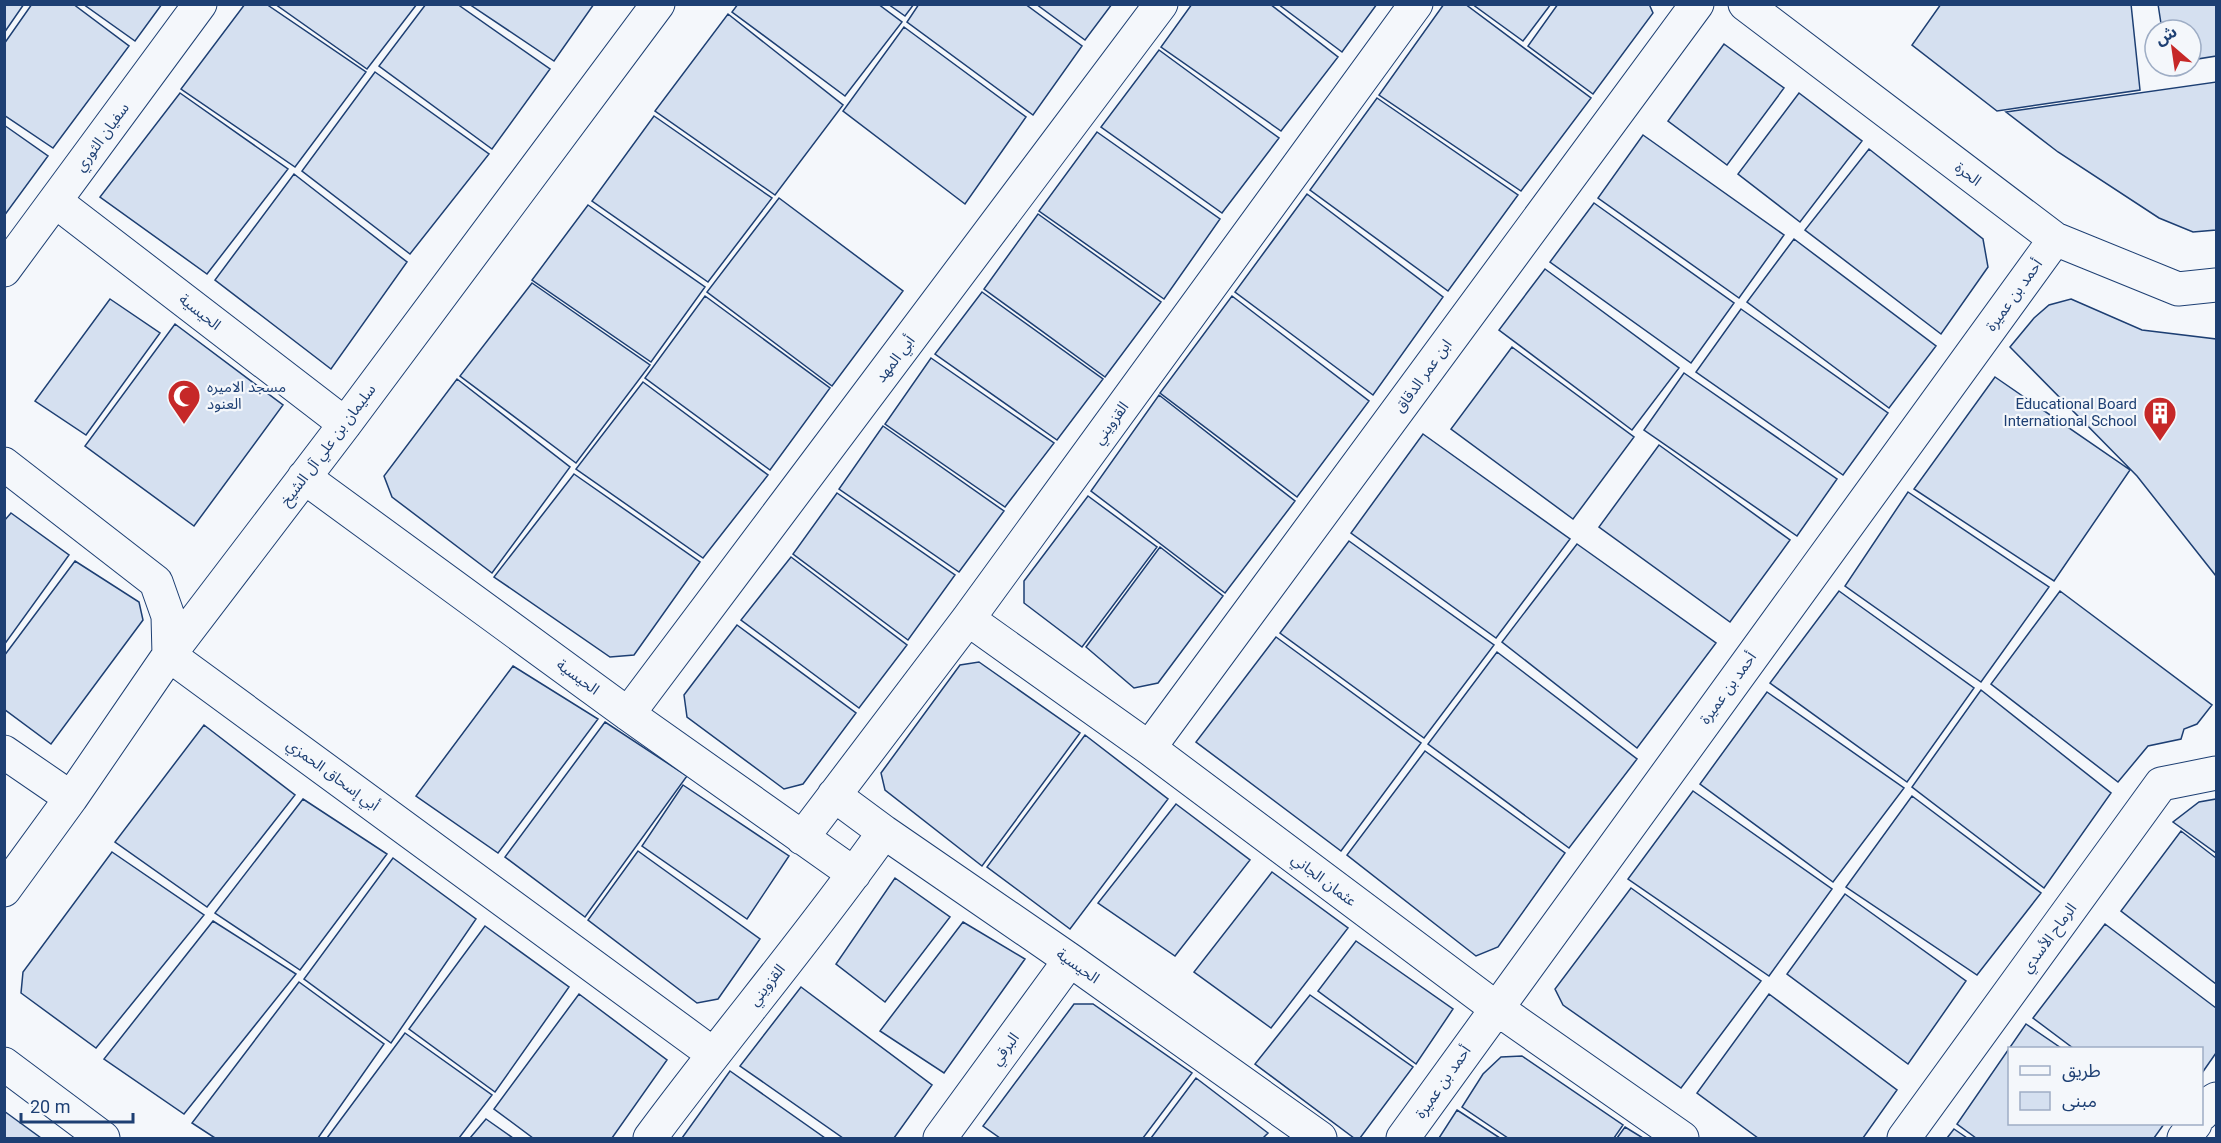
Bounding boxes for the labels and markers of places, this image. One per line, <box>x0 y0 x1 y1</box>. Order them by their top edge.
mosque icon: مسجد الاميره العنود <box>166 378 202 425</box>
place label: مسجد الاميره العنود <box>207 378 286 413</box>
place label: Educational Board International School <box>2004 395 2137 430</box>
building icon: Educational Board International School <box>2142 395 2178 442</box>

